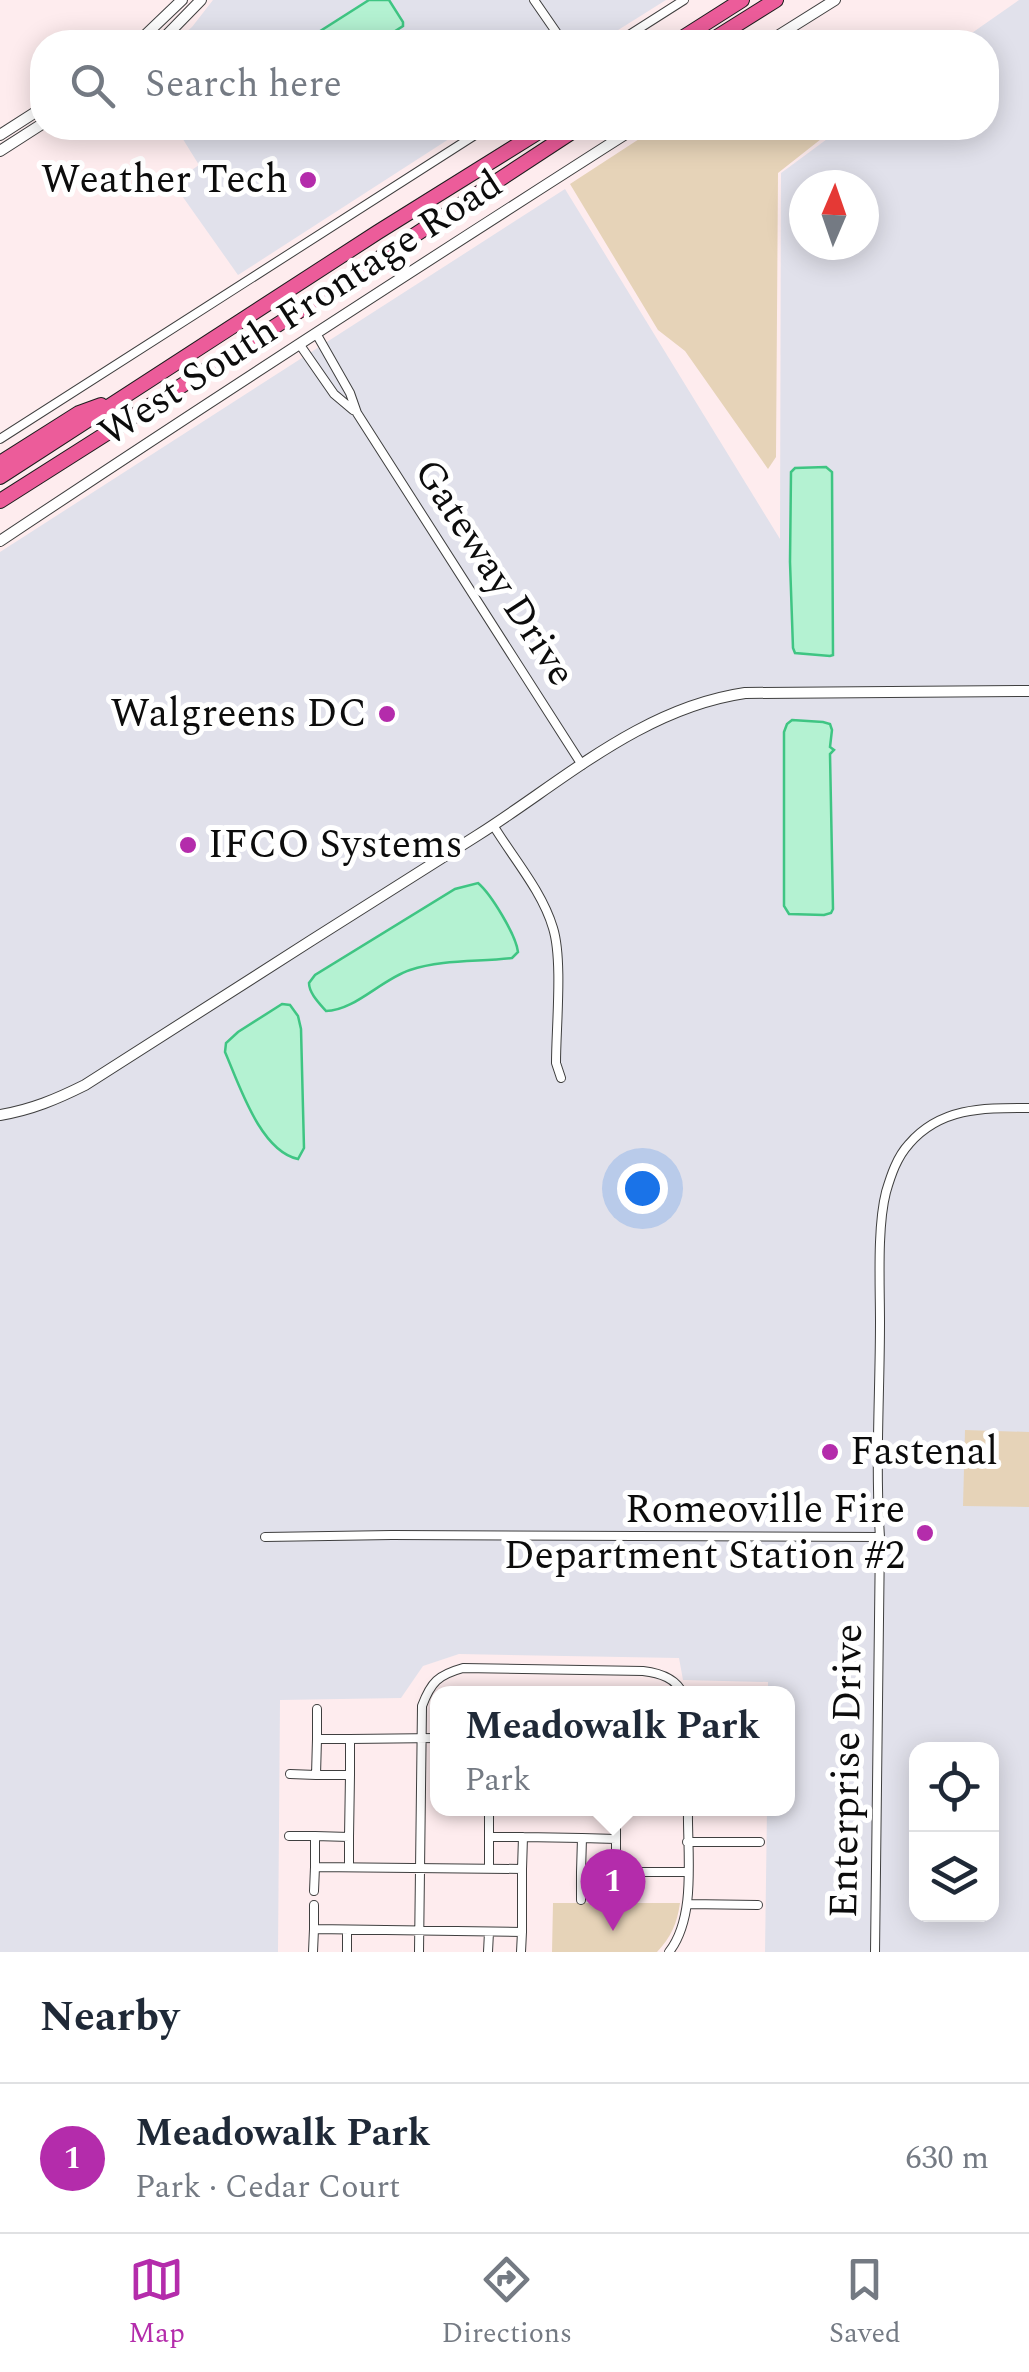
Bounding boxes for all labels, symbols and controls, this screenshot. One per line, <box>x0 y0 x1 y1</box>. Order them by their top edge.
search box <box>30 30 999 140</box>
text: Search here <box>145 56 342 114</box>
icon: search <box>65 58 120 113</box>
place label: Weather Tech <box>41 150 288 211</box>
street label: West South Frontage Road <box>87 155 515 463</box>
marker: Weather Tech <box>297 169 319 191</box>
north arrow <box>789 170 879 260</box>
street label: Gateway Drive <box>397 447 591 699</box>
place label: Walgreens DC <box>110 684 367 745</box>
marker: Walgreens DC <box>376 703 398 725</box>
place label: IFCO Systems <box>208 815 463 876</box>
marker: IFCO Systems <box>177 834 199 856</box>
your location <box>617 1163 668 1214</box>
place label: Fastenal <box>850 1422 998 1483</box>
marker: Fastenal <box>819 1441 841 1463</box>
place label: Romeoville Fire Department Station #2 <box>504 1480 905 1587</box>
marker: Romeoville Fire Department Station #2 <box>914 1522 936 1544</box>
street label: Enterprise Drive <box>814 1623 880 1919</box>
popup <box>430 1686 795 1816</box>
text: Meadowalk Park <box>465 1698 760 1756</box>
map controls <box>909 1742 999 1922</box>
button: locate <box>909 1742 999 1832</box>
text: Park <box>465 1756 531 1805</box>
button: layers <box>909 1832 999 1922</box>
pin: 1 <box>580 1848 646 1931</box>
text: Nearby <box>40 1986 179 2049</box>
text: Meadowalk Park <box>135 2105 430 2163</box>
text: 1 <box>64 2134 81 2183</box>
text: 630 m <box>905 2134 989 2183</box>
text: Park · Cedar Court <box>135 2163 400 2212</box>
tab: Map <box>128 2252 185 2355</box>
tab: Directions <box>441 2252 572 2355</box>
tab: Saved <box>829 2252 901 2355</box>

